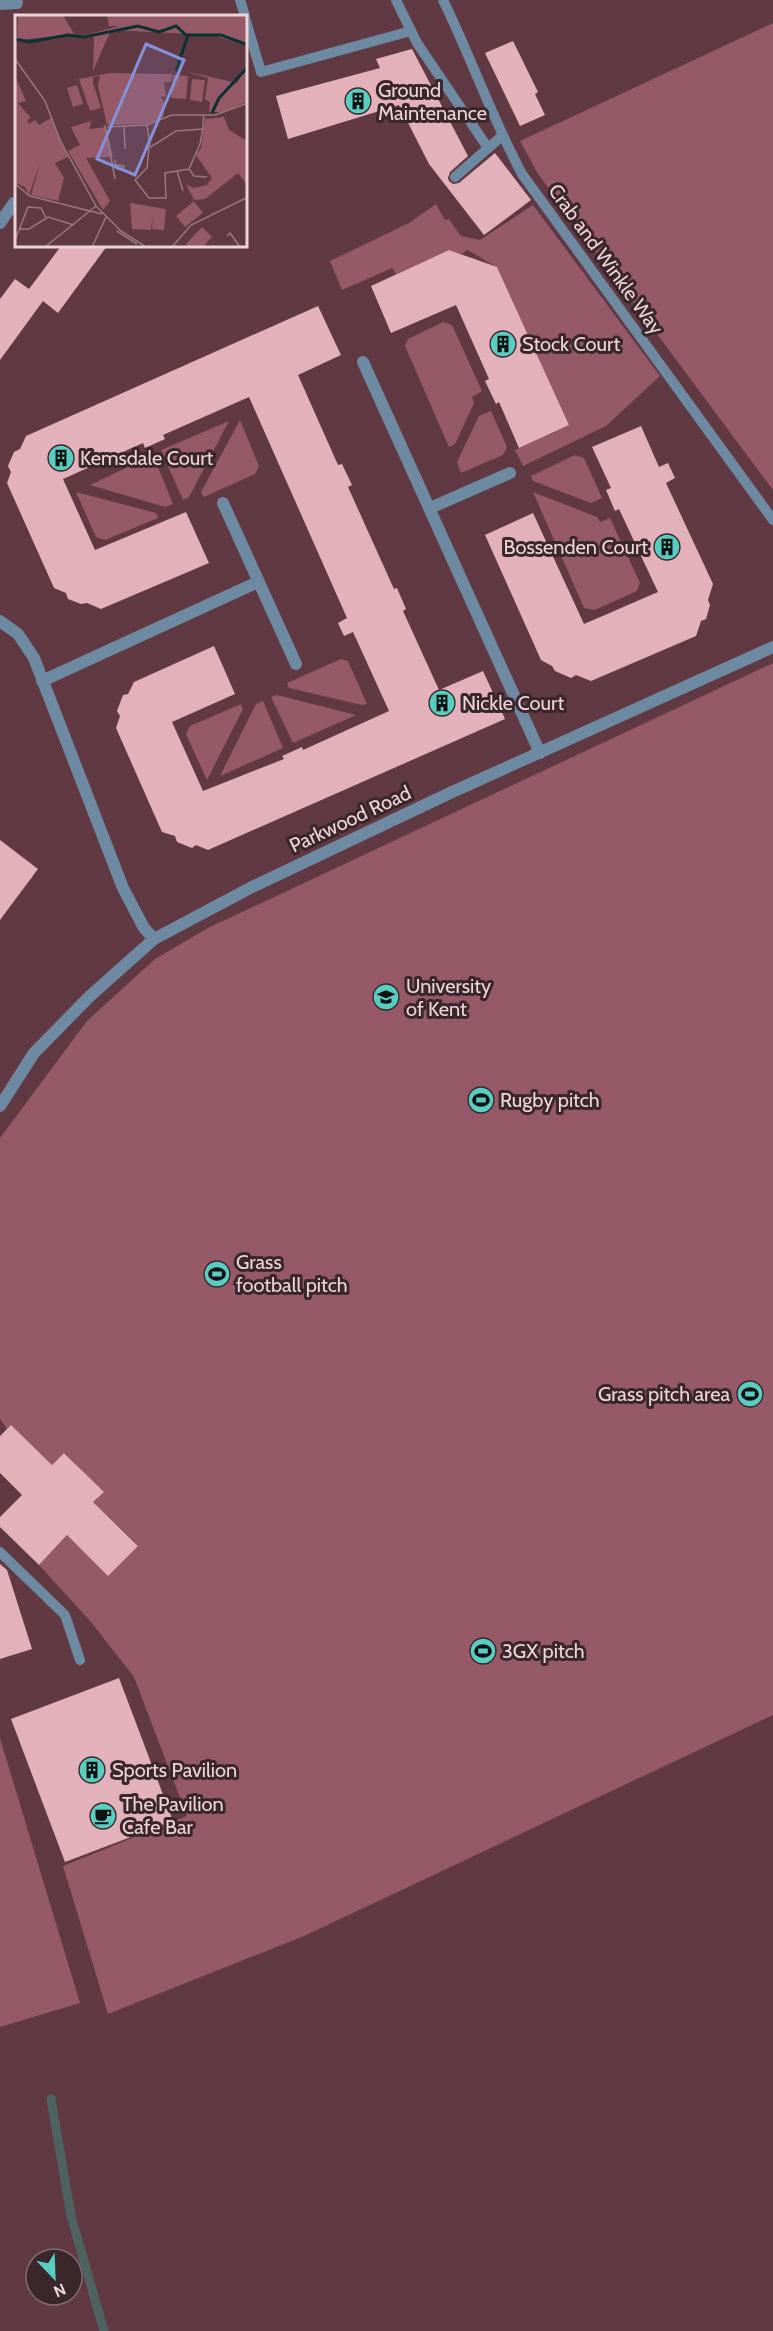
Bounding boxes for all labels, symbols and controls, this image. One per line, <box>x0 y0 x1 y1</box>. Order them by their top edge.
inset map <box>15 15 248 248</box>
place label: Ground Maintenance <box>378 78 487 125</box>
building icon: Ground Maintenance <box>343 86 373 116</box>
street label: Crab and Winkle Way <box>543 179 669 339</box>
building icon: Stock Court <box>488 329 518 359</box>
place label: Stock Court <box>522 332 620 356</box>
building icon: Kemsdale Court <box>46 443 76 473</box>
place label: Kemsdale Court <box>80 446 214 470</box>
building icon: Bossenden Court <box>652 532 682 562</box>
place label: Bossenden Court <box>503 535 648 559</box>
building icon: Nickle Court <box>427 688 457 718</box>
place label: Nickle Court <box>462 691 564 715</box>
street label: Parkwood Road <box>285 780 415 858</box>
place label: University of Kent <box>406 974 491 1021</box>
school or university icon: University of Kent <box>371 982 401 1012</box>
sports icon: Rugby pitch <box>466 1085 496 1115</box>
place label: Rugby pitch <box>500 1088 600 1112</box>
place label: Grass football pitch <box>236 1250 348 1297</box>
sports icon: Grass football pitch <box>202 1259 232 1289</box>
sports icon: Grass pitch area <box>735 1379 765 1409</box>
place label: Grass pitch area <box>598 1382 730 1406</box>
sports icon: 3GX pitch <box>468 1636 498 1666</box>
place label: 3GX pitch <box>502 1639 585 1663</box>
building icon: Sports Pavilion <box>77 1755 107 1785</box>
place label: Sports Pavilion <box>112 1758 237 1782</box>
place label: The Pavilion Cafe Bar <box>122 1792 224 1839</box>
cafe icon: The Pavilion Cafe Bar <box>88 1801 118 1831</box>
north arrow <box>24 2247 84 2307</box>
text: N <box>51 2279 69 2301</box>

